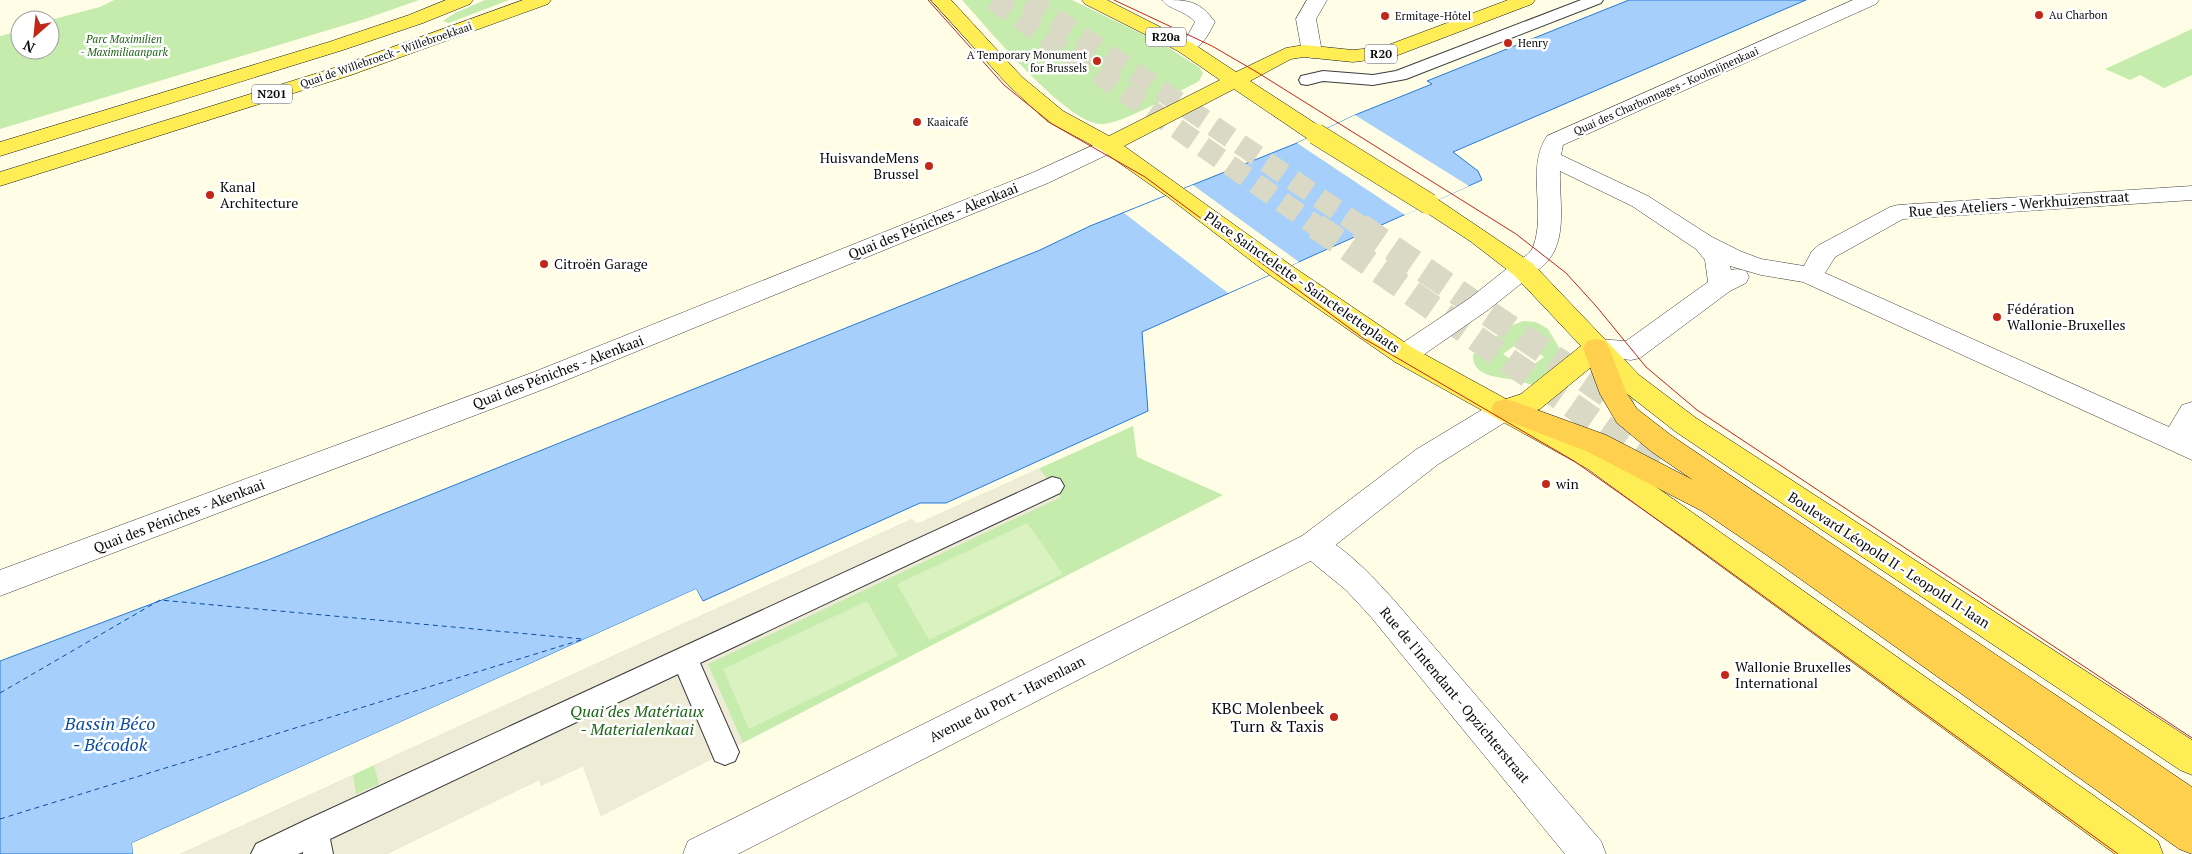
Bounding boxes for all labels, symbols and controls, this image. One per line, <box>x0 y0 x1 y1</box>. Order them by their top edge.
place label: Au Charbon <box>2049 8 2108 22</box>
place label: Ermitage-Hôtel <box>1395 9 1471 23</box>
marker: Au Charbon <box>2033 9 2045 21</box>
north arrow <box>10 10 60 60</box>
marker: Ermitage-Hôtel <box>1379 10 1391 22</box>
street label: Quai de Willebroeck - Willebroekkaai <box>298 19 474 91</box>
road number: R20a <box>1146 28 1186 46</box>
park label: Parc Maximilien - Maximiliaanpark <box>80 32 168 59</box>
text: N <box>19 36 38 58</box>
place label: Henry <box>1518 36 1548 50</box>
marker: Henry <box>1502 37 1514 49</box>
road number: R20 <box>1365 44 1397 64</box>
street label: Quai des Charbonnages - Koolmijnenkaai <box>1571 44 1761 138</box>
place label: A Temporary Monument for Brussels <box>967 48 1087 75</box>
marker: A Temporary Monument for Brussels <box>1091 55 1103 67</box>
road number: N201 <box>252 85 292 104</box>
place label: Kaaicafé <box>927 115 969 129</box>
marker: Kaaicafé <box>911 116 923 128</box>
place label: HuisvandeMens Brussel <box>820 148 919 183</box>
marker: HuisvandeMens Brussel <box>923 160 935 172</box>
place label: Kanal Architecture <box>220 177 298 212</box>
street label: Quai des Péniches - Akenkaai <box>845 178 1021 263</box>
street label: Rue des Ateliers - Werkhuizenstraat <box>1908 186 2131 221</box>
marker: Kanal Architecture <box>204 189 216 201</box>
street label: Place Sainctelette - Saincteletteplaats <box>1201 207 1404 357</box>
place label: Citroën Garage <box>554 254 648 273</box>
marker: Citroën Garage <box>538 258 550 270</box>
place label: Fédération Wallonie-Bruxelles <box>2007 299 2126 334</box>
marker: Fédération Wallonie-Bruxelles <box>1991 311 2003 323</box>
street label: Quai des Péniches - Akenkaai <box>470 330 646 413</box>
street label: Quai des Péniches - Akenkaai <box>91 474 267 557</box>
place label: win <box>1555 474 1579 493</box>
marker: win <box>1540 478 1552 490</box>
street label: Boulevard Léopold II - Leopold II-laan <box>1785 487 1994 632</box>
street label: Rue de l'Intendant - Opzichterstraat <box>1376 603 1535 787</box>
street label: Avenue du Port - Havenlaan <box>926 651 1089 746</box>
place label: Wallonie Bruxelles International <box>1735 657 1851 692</box>
marker: Wallonie Bruxelles International <box>1719 669 1731 681</box>
place label: KBC Molenbeek Turn & Taxis <box>1211 697 1325 737</box>
park label: Quai des Matériaux - Materialenkaai <box>570 700 705 740</box>
water label: Bassin Béco - Bécodok <box>64 711 155 756</box>
marker: KBC Molenbeek Turn & Taxis <box>1328 711 1340 723</box>

